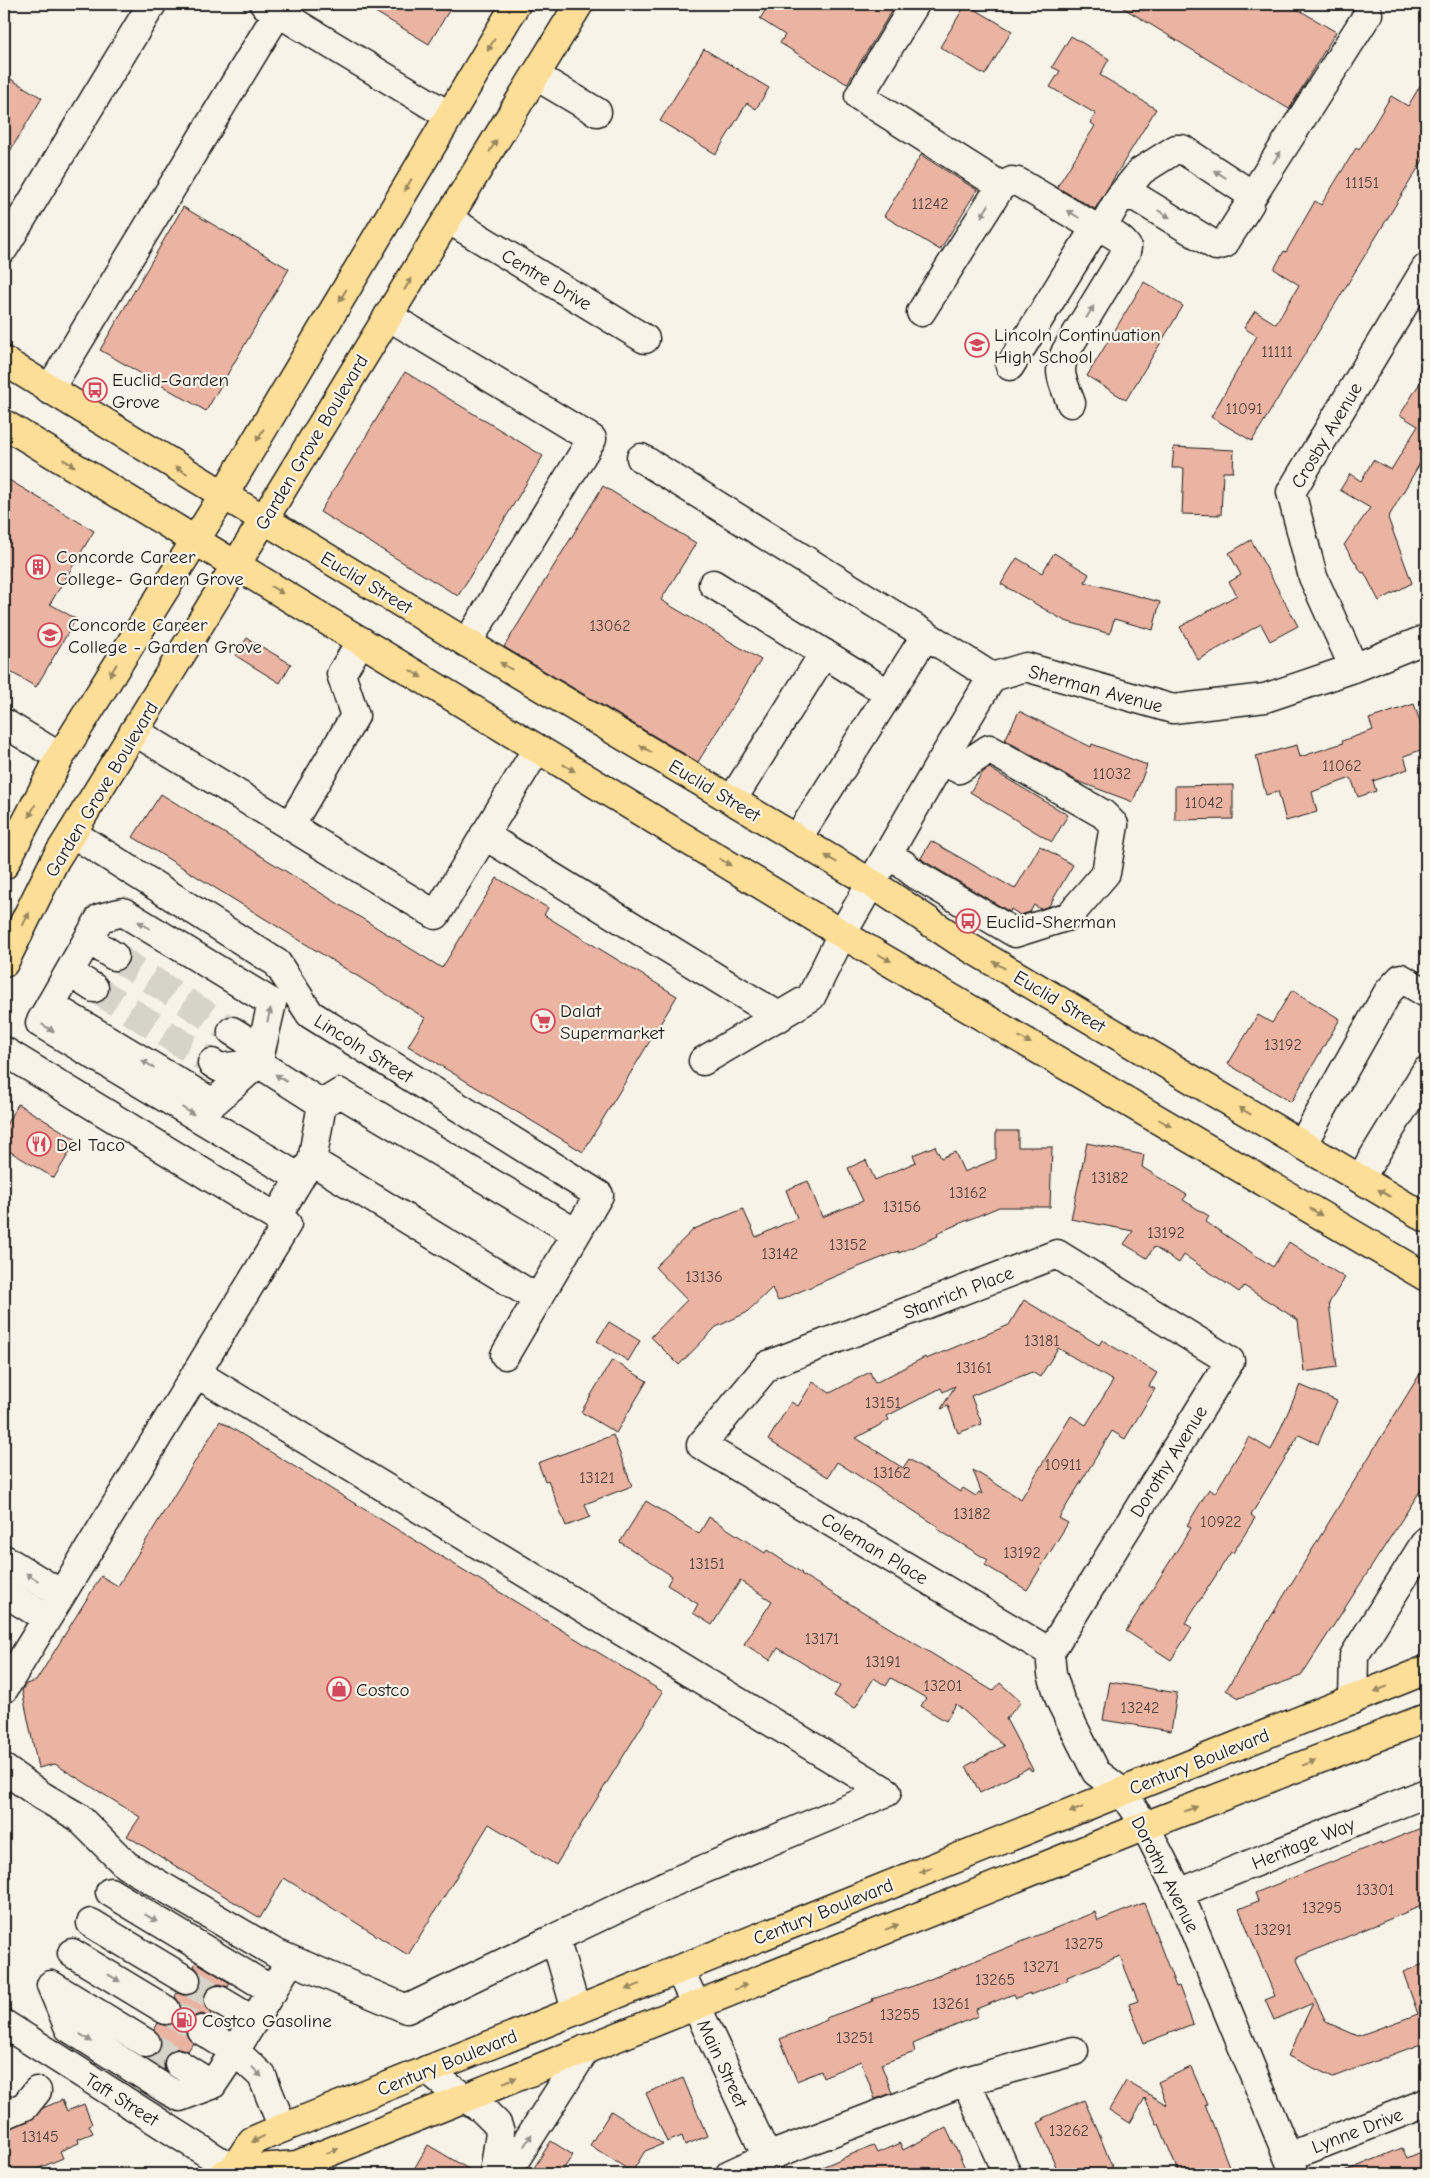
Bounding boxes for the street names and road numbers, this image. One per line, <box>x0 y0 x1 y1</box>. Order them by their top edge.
street label: Centre Drive <box>498 244 595 315</box>
street label: Garden Grove Boulevard <box>251 351 373 534</box>
street label: Crosby Avenue <box>1287 379 1367 492</box>
street label: Euclid Street <box>317 547 417 619</box>
street label: Sherman Avenue <box>1026 660 1165 717</box>
street label: Garden Grove Boulevard <box>41 698 163 881</box>
street label: Euclid Street <box>665 755 765 827</box>
street label: Euclid Street <box>1010 966 1110 1038</box>
street label: Lincoln Street <box>310 1010 417 1088</box>
street label: Stanrich Place <box>900 1262 1017 1324</box>
street label: Dorothy Avenue <box>1126 1402 1212 1521</box>
street label: Coleman Place <box>817 1508 932 1589</box>
street label: Century Boulevard <box>1126 1724 1273 1800</box>
street label: Dorothy Avenue <box>1126 1813 1204 1936</box>
street label: Heritage Way <box>1249 1813 1359 1875</box>
street label: Century Boulevard <box>750 1874 897 1950</box>
street label: Main Street <box>692 2016 752 2111</box>
street label: Century Boulevard <box>374 2025 521 2101</box>
street label: Taft Street <box>81 2069 163 2131</box>
street label: Lynne Drive <box>1309 2104 1406 2158</box>

